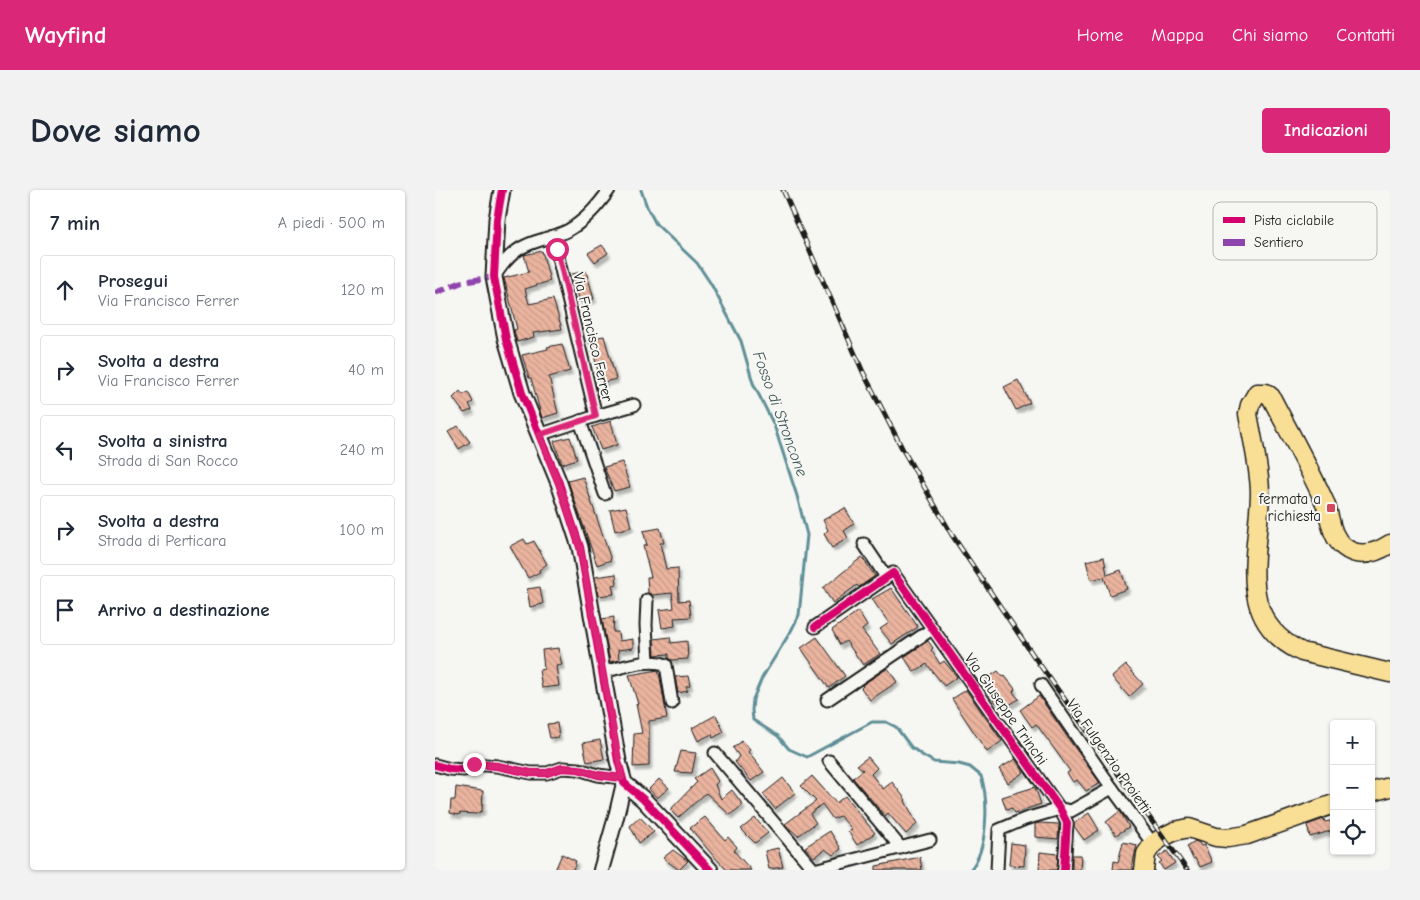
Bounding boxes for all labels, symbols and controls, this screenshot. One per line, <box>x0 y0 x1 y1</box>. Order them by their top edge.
text: Wayfind <box>25 21 106 49</box>
text: Home <box>1077 25 1123 46</box>
text: Mappa <box>1151 25 1204 46</box>
text: Chi siamo <box>1232 25 1308 46</box>
text: Contatti <box>1336 25 1395 46</box>
button: Indicazioni <box>1262 108 1390 153</box>
text: Dove siamo <box>30 110 201 151</box>
legend <box>1213 202 1377 260</box>
text: 7 min <box>50 211 100 235</box>
text: Pista ciclabile <box>1254 212 1334 229</box>
text: A piedi · 500 m <box>278 214 385 232</box>
text: Sentiero <box>1254 234 1303 251</box>
route start <box>546 238 569 261</box>
text: Prosegui <box>98 270 168 292</box>
street label: Via Francisco Ferrer <box>569 271 617 403</box>
icon: ahead <box>51 276 79 304</box>
text: 120 m <box>341 281 384 299</box>
text: Via Francisco Ferrer <box>98 292 239 310</box>
water label: Fosso di Stroncone <box>749 349 811 479</box>
text: Svolta a destra <box>98 350 219 372</box>
icon: right <box>51 356 79 384</box>
text: 40 m <box>348 361 384 379</box>
text: Via Francisco Ferrer <box>98 372 239 390</box>
text: Svolta a sinistra <box>98 430 228 452</box>
icon: left <box>51 436 79 464</box>
text: 240 m <box>340 441 384 459</box>
text: Strada di San Rocco <box>98 452 238 470</box>
place label: fermata a richiesta <box>1258 490 1321 525</box>
marker: fermata a richiesta <box>1325 502 1337 514</box>
text: Svolta a destra <box>98 510 219 532</box>
icon: right <box>51 516 79 544</box>
text: 100 m <box>340 521 384 539</box>
text: Strada di Perticara <box>98 532 226 550</box>
icon: arrive <box>51 596 79 624</box>
text: Arrivo a destinazione <box>98 599 270 621</box>
street label: Via Giuseppe Trinchi <box>961 650 1051 768</box>
street label: Via Fulgenzio Proietti <box>1063 695 1155 817</box>
map controls <box>1330 720 1375 855</box>
button: + <box>1330 720 1375 765</box>
route end <box>463 753 486 776</box>
button: − <box>1330 765 1375 810</box>
button: locate <box>1330 810 1375 855</box>

